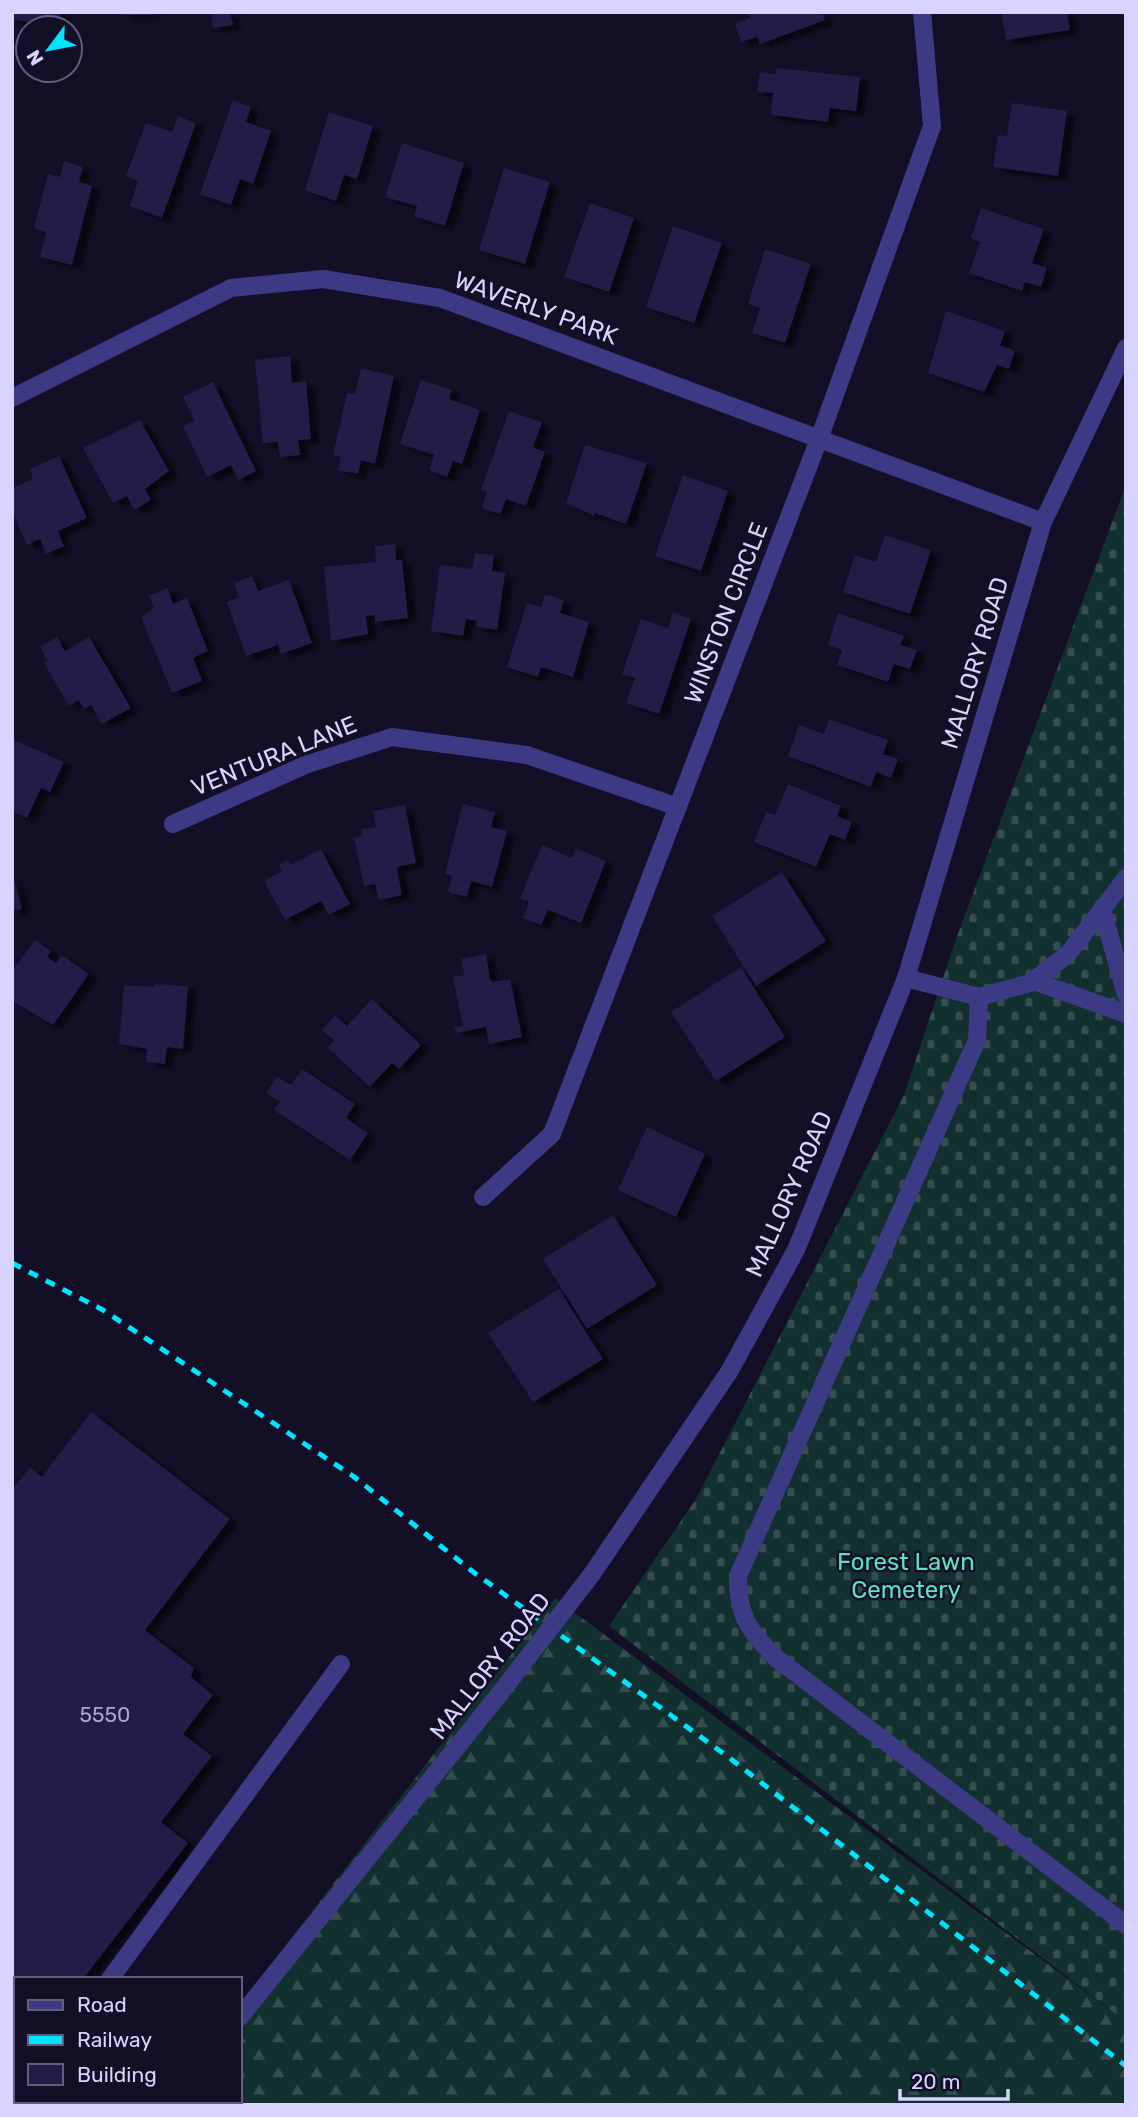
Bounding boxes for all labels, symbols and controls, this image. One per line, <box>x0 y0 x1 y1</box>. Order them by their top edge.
north arrow <box>14 14 84 84</box>
text: N <box>22 46 48 70</box>
street label: WAVERLY PARK <box>450 265 622 351</box>
street label: WINSTON CIRCLE <box>679 518 773 708</box>
street label: MALLORY ROAD <box>936 574 1014 752</box>
street label: VENTURA LANE <box>187 710 361 802</box>
street label: MALLORY ROAD <box>740 1107 838 1281</box>
park label: Forest Lawn Cemetery <box>837 1548 975 1604</box>
street label: MALLORY ROAD <box>424 1587 556 1745</box>
house number: 5550 <box>80 1702 130 1727</box>
legend <box>14 1977 242 2103</box>
text: Road <box>77 1992 127 2017</box>
text: Railway <box>77 2027 152 2052</box>
scale bar <box>900 2058 1009 2102</box>
text: Building <box>77 2062 157 2087</box>
text: 20 m <box>911 2069 960 2094</box>

